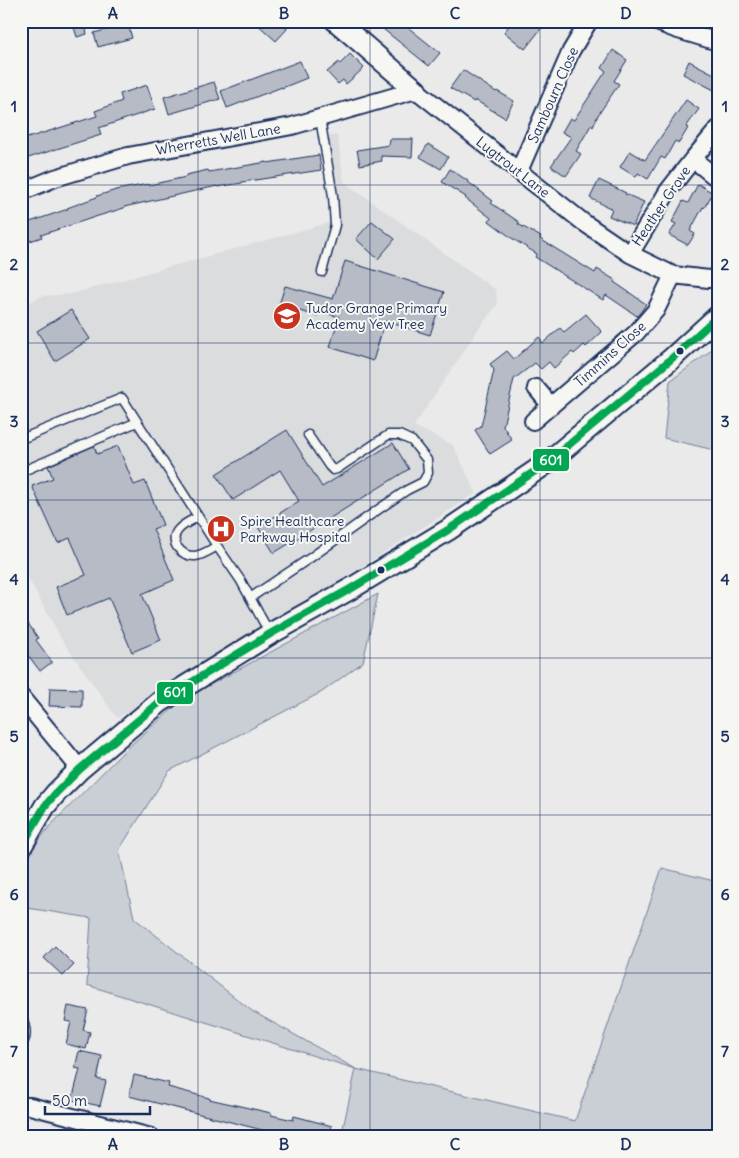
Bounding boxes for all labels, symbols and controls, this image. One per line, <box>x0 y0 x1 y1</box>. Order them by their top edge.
text: A <box>108 3 118 23</box>
text: B <box>279 3 290 23</box>
text: C <box>450 3 461 23</box>
text: D <box>620 3 632 23</box>
street label: Sambourn Close <box>524 44 582 146</box>
text: 1 <box>11 96 17 116</box>
text: 1 <box>722 96 728 116</box>
street label: Wherretts Well Lane <box>154 119 282 159</box>
street label: Lugtrout Lane <box>472 133 554 201</box>
street label: Heather Grove <box>628 163 694 249</box>
text: 2 <box>10 254 19 274</box>
text: 2 <box>721 254 730 274</box>
place label: Tudor Grange Primary Academy Yew Tree <box>306 299 447 333</box>
school or university icon: Tudor Grange Primary Academy Yew Tree <box>272 301 302 331</box>
street label: Timmins Close <box>571 317 649 391</box>
unlabelled marker <box>675 346 685 356</box>
text: 3 <box>9 411 19 431</box>
text: 3 <box>720 411 730 431</box>
line badge: 601 <box>532 448 570 472</box>
text: 601 <box>540 451 562 469</box>
place label: Spire Healthcare Parkway Hospital <box>240 512 350 546</box>
hospital icon: Spire Healthcare Parkway Hospital <box>206 514 236 544</box>
unlabelled marker <box>376 565 386 575</box>
text: 4 <box>9 569 19 589</box>
text: 4 <box>720 569 730 589</box>
line badge: 601 <box>156 681 194 705</box>
text: 601 <box>164 683 186 701</box>
text: 5 <box>9 726 19 746</box>
text: 5 <box>720 726 730 746</box>
text: 6 <box>9 884 19 904</box>
text: 6 <box>720 884 730 904</box>
text: 7 <box>10 1041 18 1061</box>
text: 7 <box>721 1041 729 1061</box>
scale bar <box>45 1083 150 1115</box>
text: 50 m <box>52 1091 87 1110</box>
text: A <box>108 1134 118 1154</box>
text: B <box>279 1134 290 1154</box>
text: C <box>450 1134 461 1154</box>
text: D <box>620 1134 632 1154</box>

